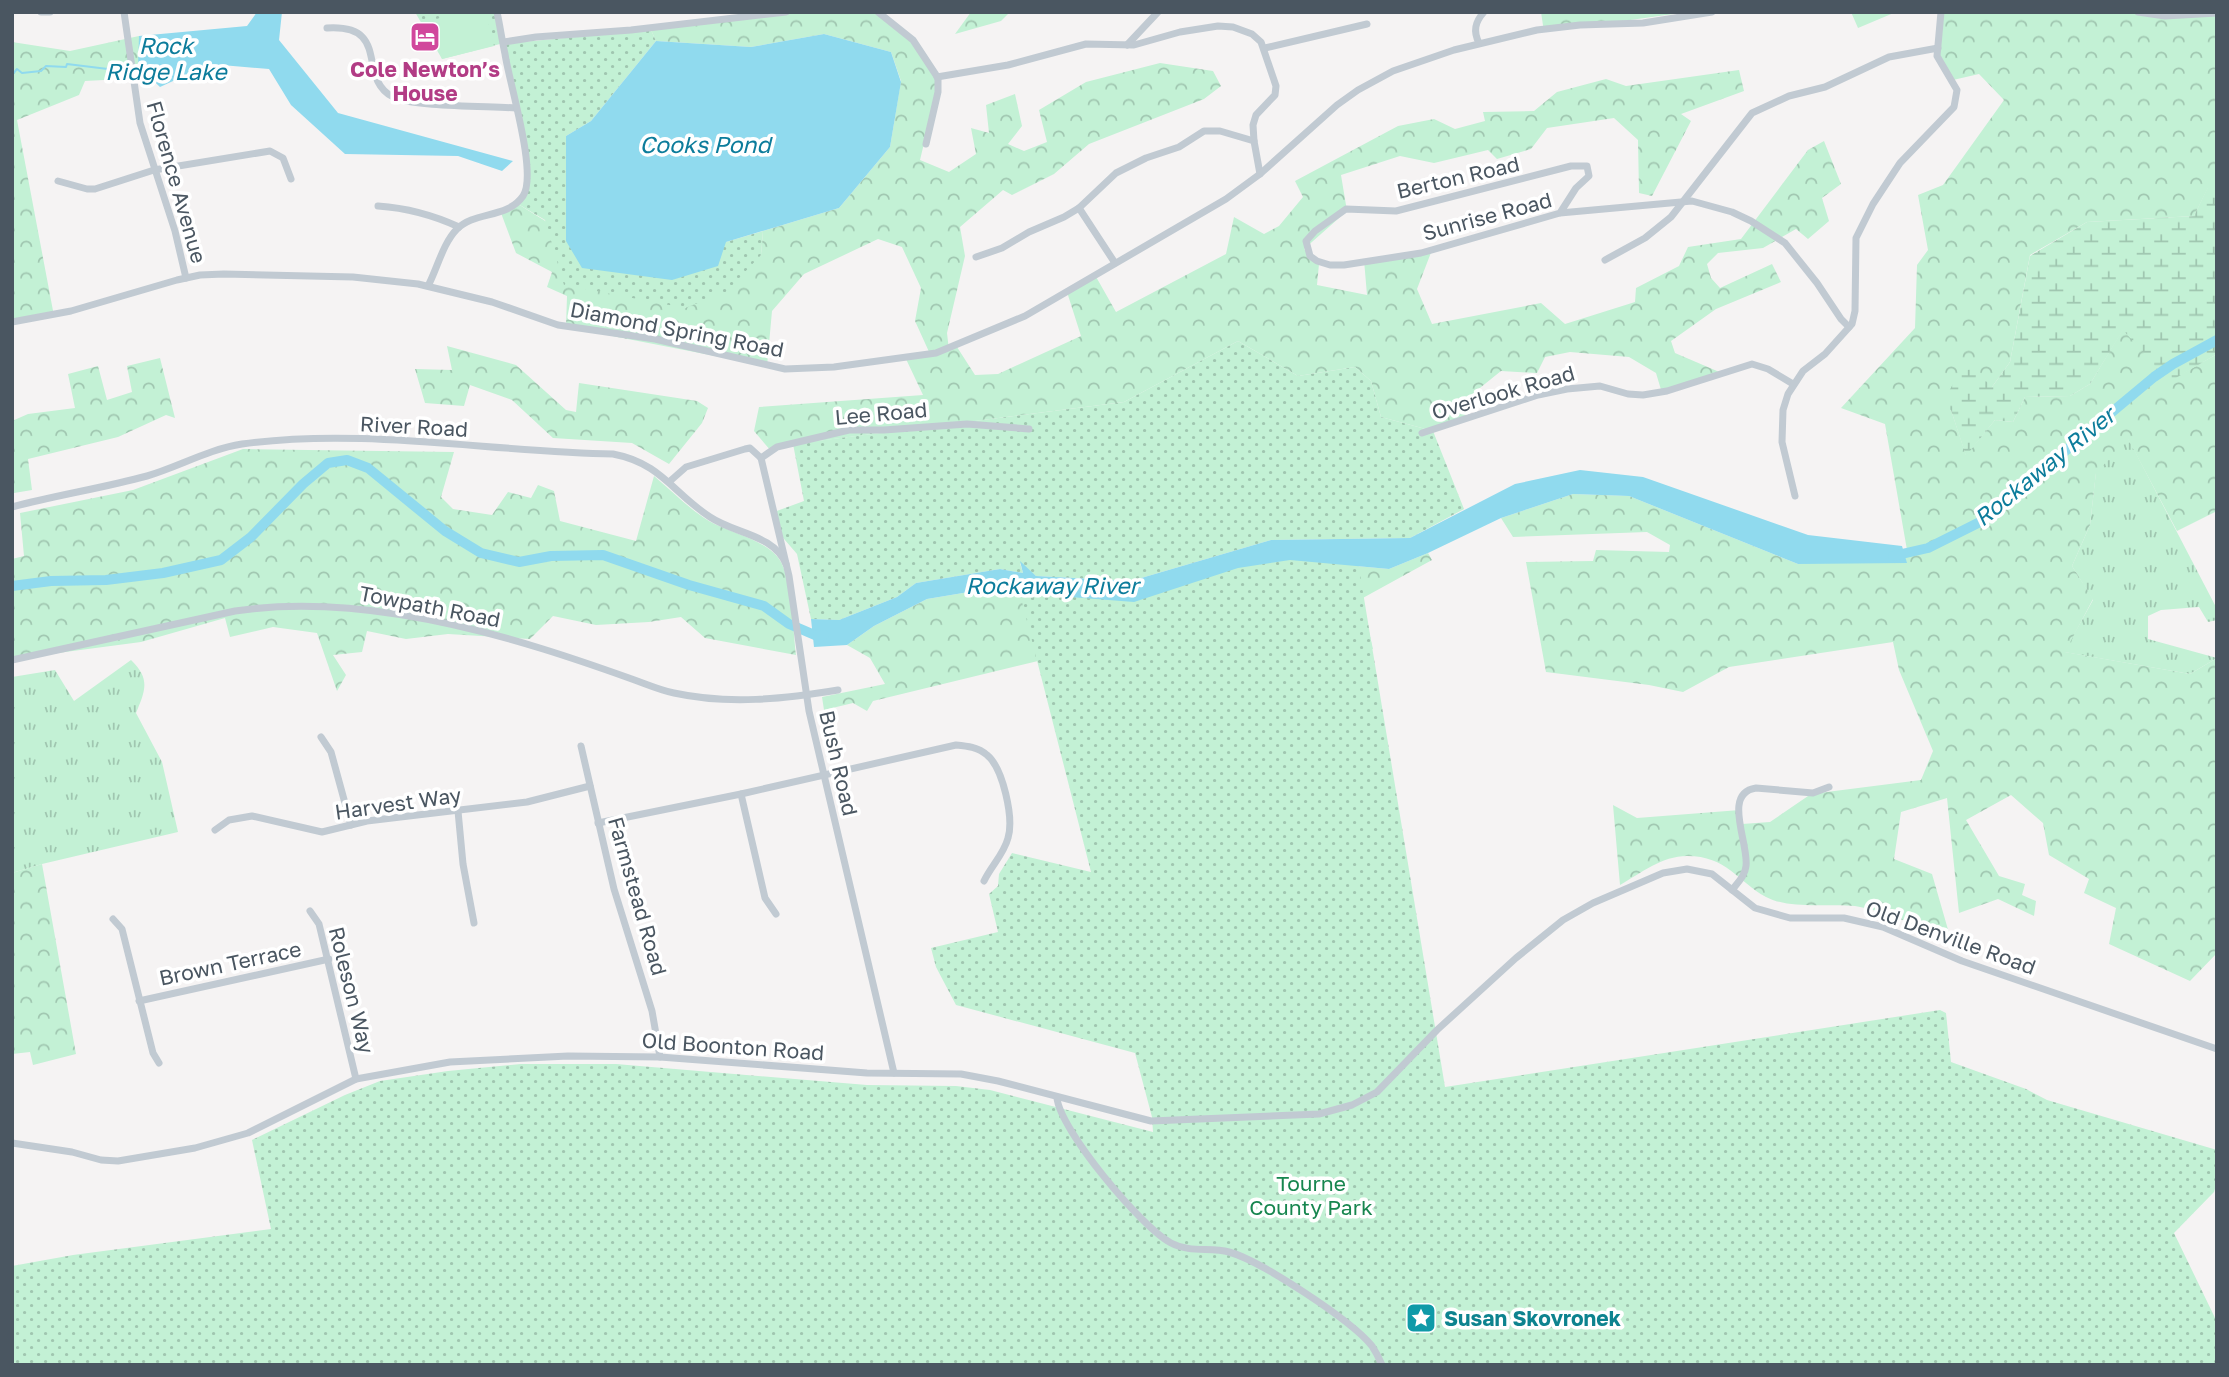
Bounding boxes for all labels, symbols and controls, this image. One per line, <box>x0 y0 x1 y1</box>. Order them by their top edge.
hotel icon: Cole Newton’s House <box>408 20 442 54</box>
water label: Rock Ridge Lake <box>105 31 228 85</box>
place label: Cole Newton’s House <box>350 56 500 106</box>
street label: Florence Avenue <box>141 98 213 266</box>
water label: Cooks Pond <box>639 130 773 158</box>
street label: Berton Road <box>1394 150 1522 204</box>
street label: Sunrise Road <box>1419 186 1555 246</box>
street label: Diamond Spring Road <box>568 296 786 362</box>
street label: Overlook Road <box>1429 359 1577 425</box>
street label: Lee Road <box>834 396 928 430</box>
water label: Rockaway River <box>1968 399 2122 531</box>
street label: River Road <box>359 410 469 442</box>
water label: Rockaway River <box>965 571 1142 599</box>
street label: Towpath Road <box>357 580 503 632</box>
street label: Bush Road <box>814 708 864 818</box>
street label: Harvest Way <box>333 781 463 825</box>
street label: Farmstead Road <box>603 814 673 978</box>
street label: Old Denville Road <box>1862 894 2040 980</box>
street label: Roleson Way <box>324 924 380 1056</box>
street label: Brown Terrace <box>157 935 303 991</box>
street label: Old Boonton Road <box>641 1027 825 1065</box>
park label: Tourne County Park <box>1249 1170 1373 1220</box>
place icon: Susan Skovronek <box>1404 1301 1438 1335</box>
place label: Susan Skovronek <box>1444 1305 1621 1331</box>

